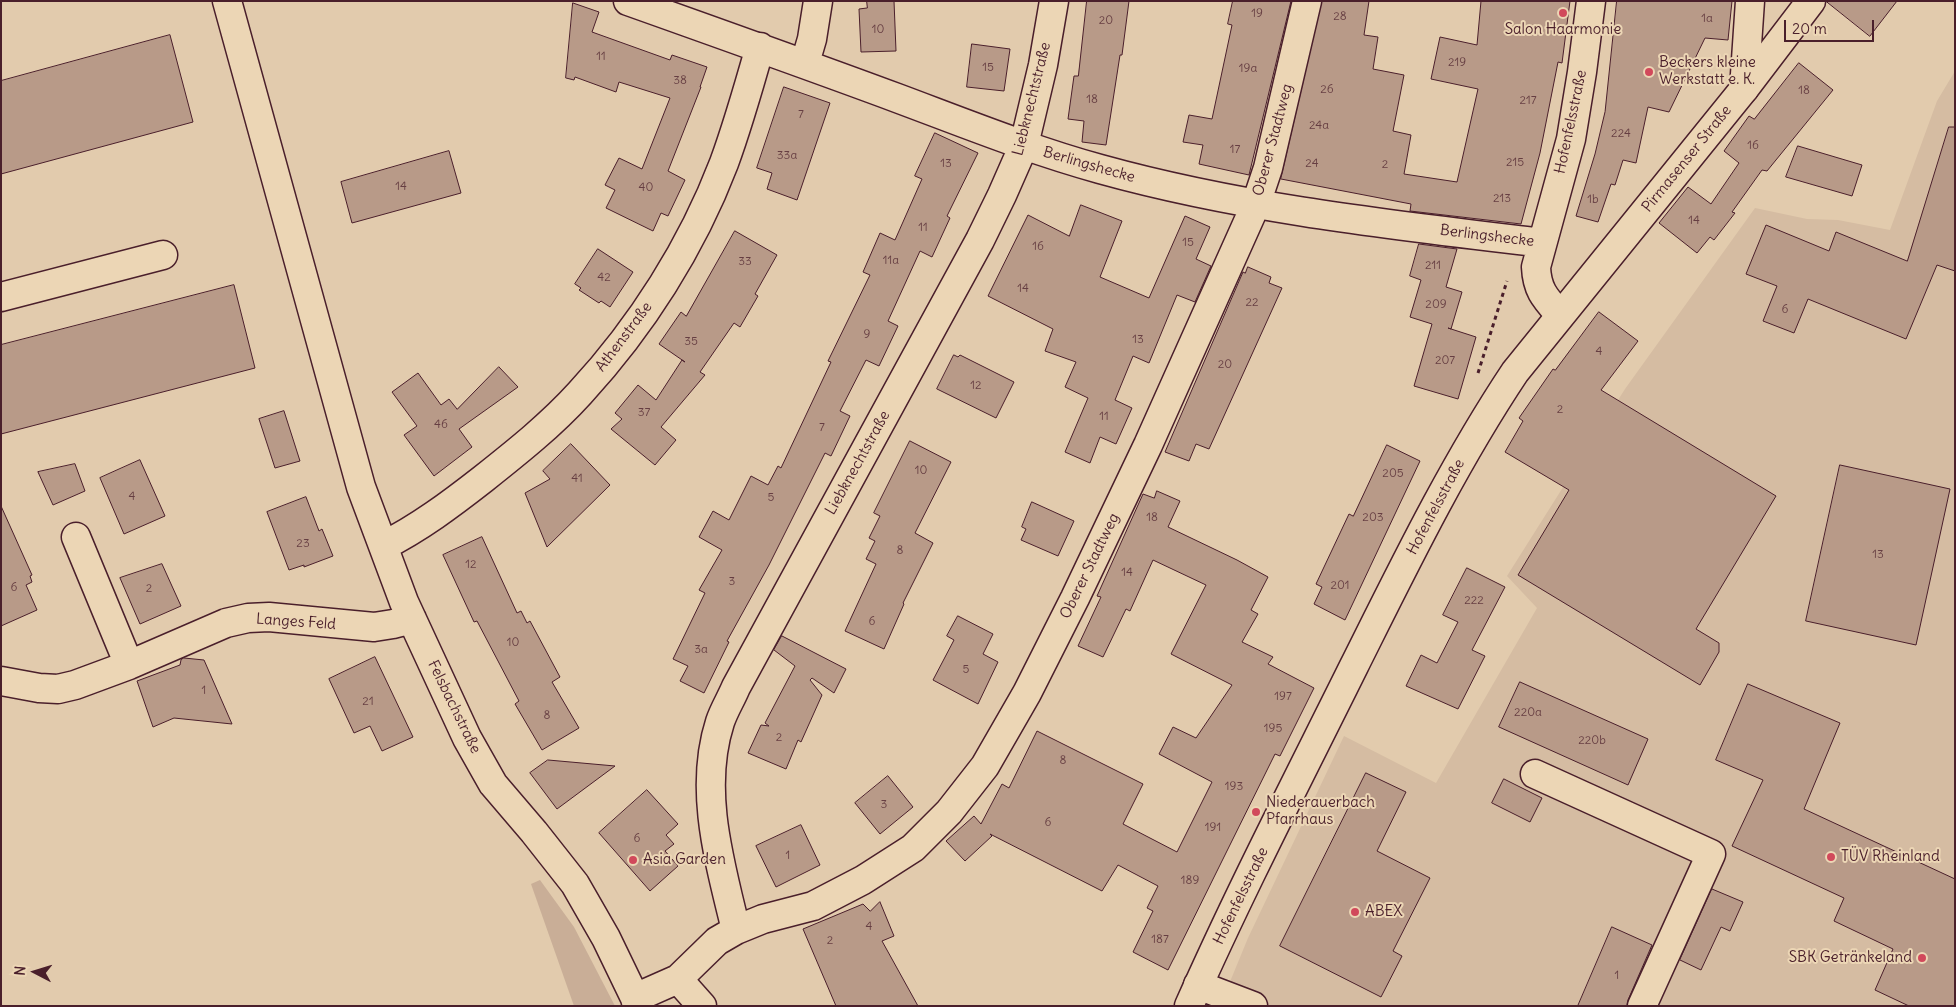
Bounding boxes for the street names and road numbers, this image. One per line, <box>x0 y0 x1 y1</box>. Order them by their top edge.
street label: Liebknechtstraße <box>1009 40 1055 158</box>
street label: Hofenfelsstraße <box>1551 68 1591 176</box>
street label: Oberer Stadtweg <box>1249 82 1297 198</box>
street label: Pirmasenser Straße <box>1638 102 1736 216</box>
street label: Berlingshecke <box>1041 143 1137 187</box>
street label: Berlingshecke <box>1439 221 1535 251</box>
street label: Athenstraße <box>592 299 656 375</box>
street label: Liebknechtstraße <box>822 408 894 518</box>
street label: Hofenfelsstraße <box>1403 456 1469 558</box>
street label: Oberer Stadtweg <box>1057 510 1123 622</box>
street label: Langes Feld <box>255 610 337 634</box>
street label: Felsbachstraße <box>424 657 484 757</box>
street label: Hofenfelsstraße <box>1210 845 1272 947</box>

